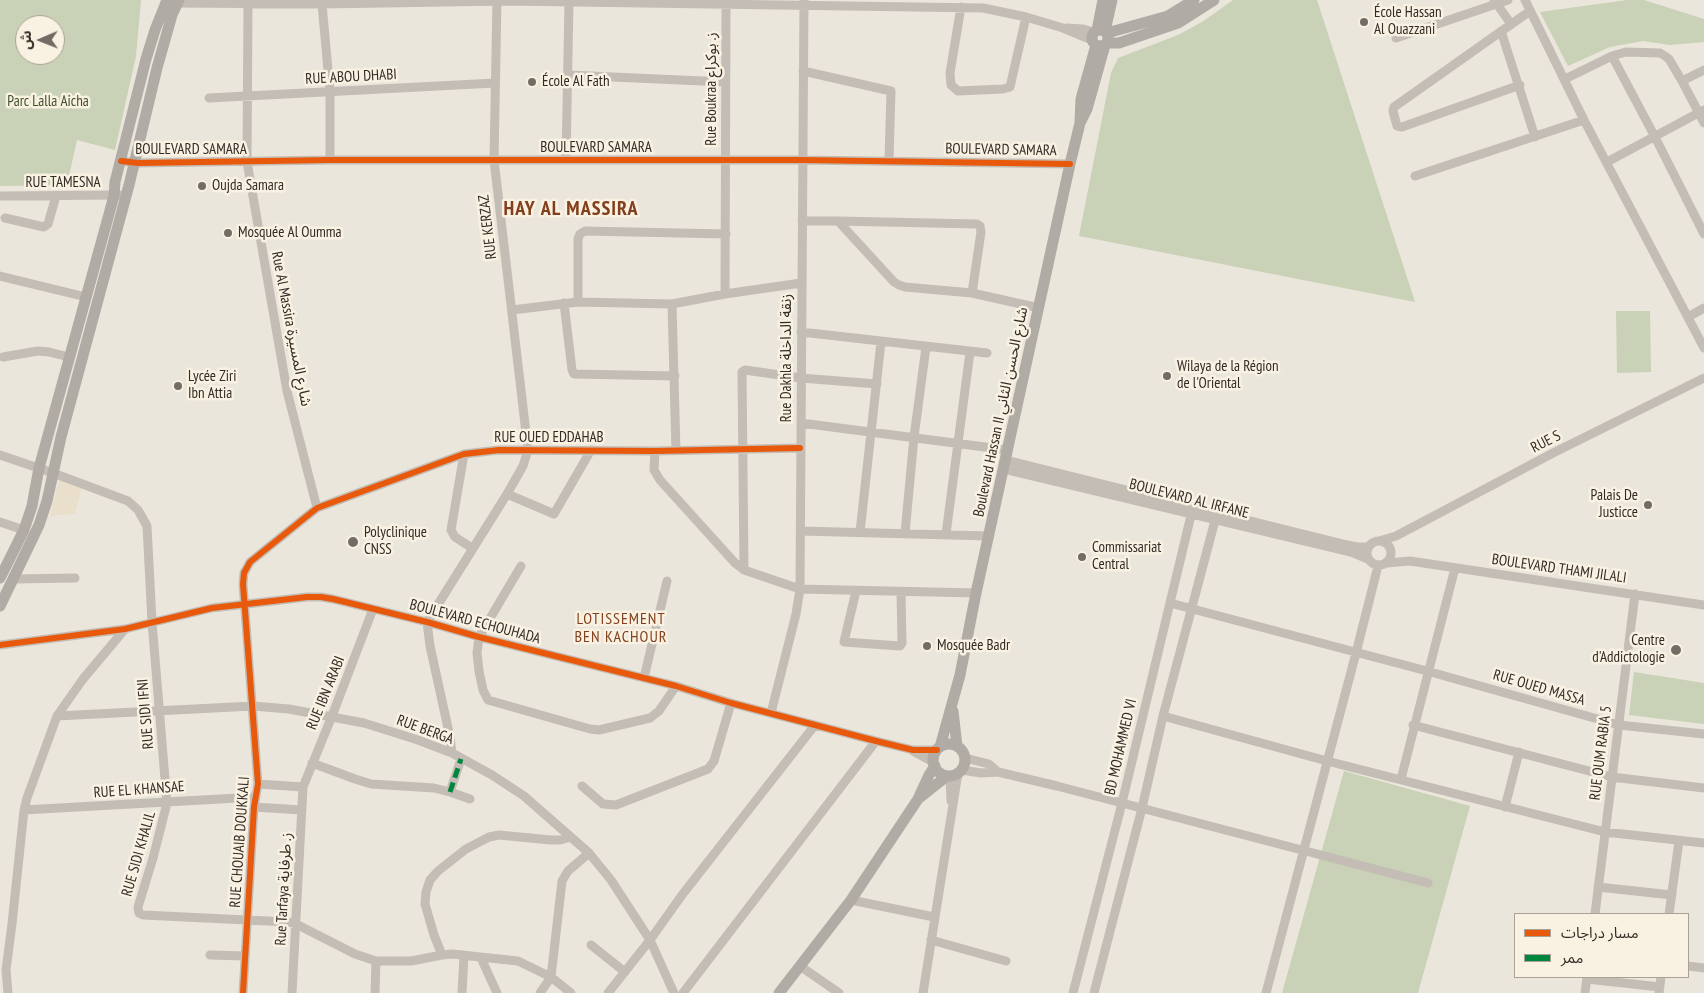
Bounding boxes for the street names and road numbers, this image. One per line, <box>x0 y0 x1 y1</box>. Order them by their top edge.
street label: Rue Boukraa ز. بوكراع <box>703 32 721 146</box>
street label: RUE ABOU DHABI <box>305 66 397 88</box>
street label: BOULEVARD SAMARA <box>540 139 652 157</box>
street label: BOULEVARD SAMARA <box>945 140 1057 160</box>
street label: BOULEVARD SAMARA <box>135 141 247 159</box>
street label: RUE TAMESNA <box>25 174 101 192</box>
street label: RUE KERZAZ <box>475 194 501 260</box>
street label: Rue Al Massira شارع المسيرة <box>267 250 315 408</box>
street label: Rue Dakhla زنقة الداخلة <box>778 294 796 422</box>
street label: Boulevard Hassan II شارع الحسن الثاني <box>970 305 1032 519</box>
street label: RUE S <box>1528 427 1564 457</box>
street label: RUE OUED EDDAHAB <box>494 429 604 447</box>
street label: BOULEVARD AL IRFANE <box>1127 475 1251 523</box>
street label: BOULEVARD THAMI JILALI <box>1491 551 1627 587</box>
street label: BOULEVARD ECHOUHADA <box>408 596 542 648</box>
street label: RUE IBN ARABI <box>303 653 349 733</box>
street label: RUE OUED MASSA <box>1491 666 1587 710</box>
street label: RUE SIDI IFNI <box>134 678 158 750</box>
street label: BD MOHAMMED VI <box>1101 697 1141 797</box>
street label: RUE OUM RABIA 5 <box>1586 705 1616 801</box>
street label: RUE BERGA <box>394 711 456 749</box>
street label: RUE CHOUAIB DOUKKALI <box>226 776 254 908</box>
street label: RUE EL KHANSAE <box>93 778 185 802</box>
street label: RUE SIDI KHALIL <box>118 809 160 899</box>
street label: Rue Tarfaya ز. طرفاية <box>272 832 296 946</box>

